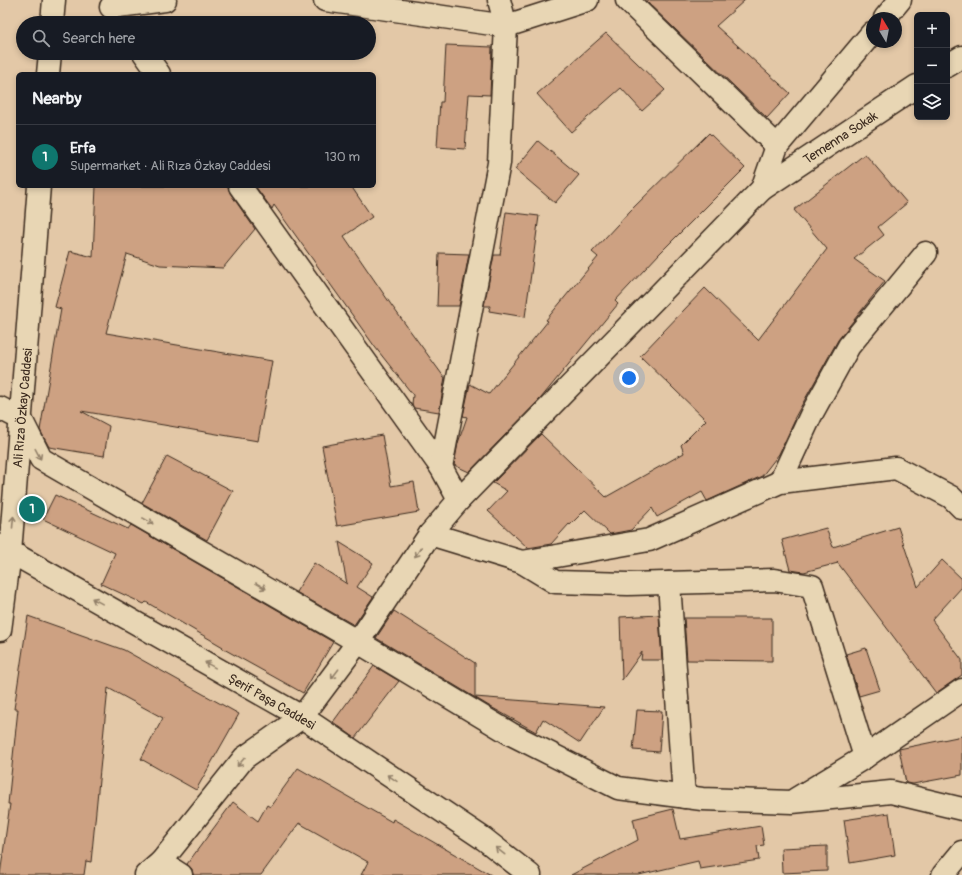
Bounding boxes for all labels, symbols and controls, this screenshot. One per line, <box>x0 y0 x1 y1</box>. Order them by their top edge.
north arrow <box>866 12 902 48</box>
map controls <box>914 12 950 120</box>
button: + <box>914 12 950 48</box>
search box <box>16 16 376 60</box>
icon: search <box>30 27 52 49</box>
text: Search here <box>62 29 135 48</box>
button: − <box>914 48 950 84</box>
button: layers <box>914 84 950 120</box>
text: Nearby <box>32 88 81 109</box>
street label: Temenna Sokak <box>800 108 881 168</box>
text: Erfa <box>70 139 96 158</box>
text: 1 <box>42 149 48 165</box>
text: 130 m <box>324 149 360 165</box>
text: Supermarket · Ali Rıza Özkay Caddesi <box>70 158 271 174</box>
street label: Ali Rıza Özkay Caddesi <box>10 348 36 469</box>
your location <box>619 368 639 388</box>
one-way arrow <box>35 448 43 460</box>
pin: 1 <box>19 494 45 524</box>
one-way arrow <box>9 516 16 529</box>
one-way arrow <box>142 518 154 526</box>
one-way arrow <box>413 546 421 558</box>
one-way arrow <box>255 583 267 591</box>
one-way arrow <box>91 597 103 605</box>
one-way arrow <box>204 661 216 669</box>
one-way arrow <box>331 668 339 679</box>
street label: Şerif Paşa Caddesi <box>225 670 318 733</box>
one-way arrow <box>237 757 246 767</box>
one-way arrow <box>387 773 398 782</box>
one-way arrow <box>494 847 505 855</box>

